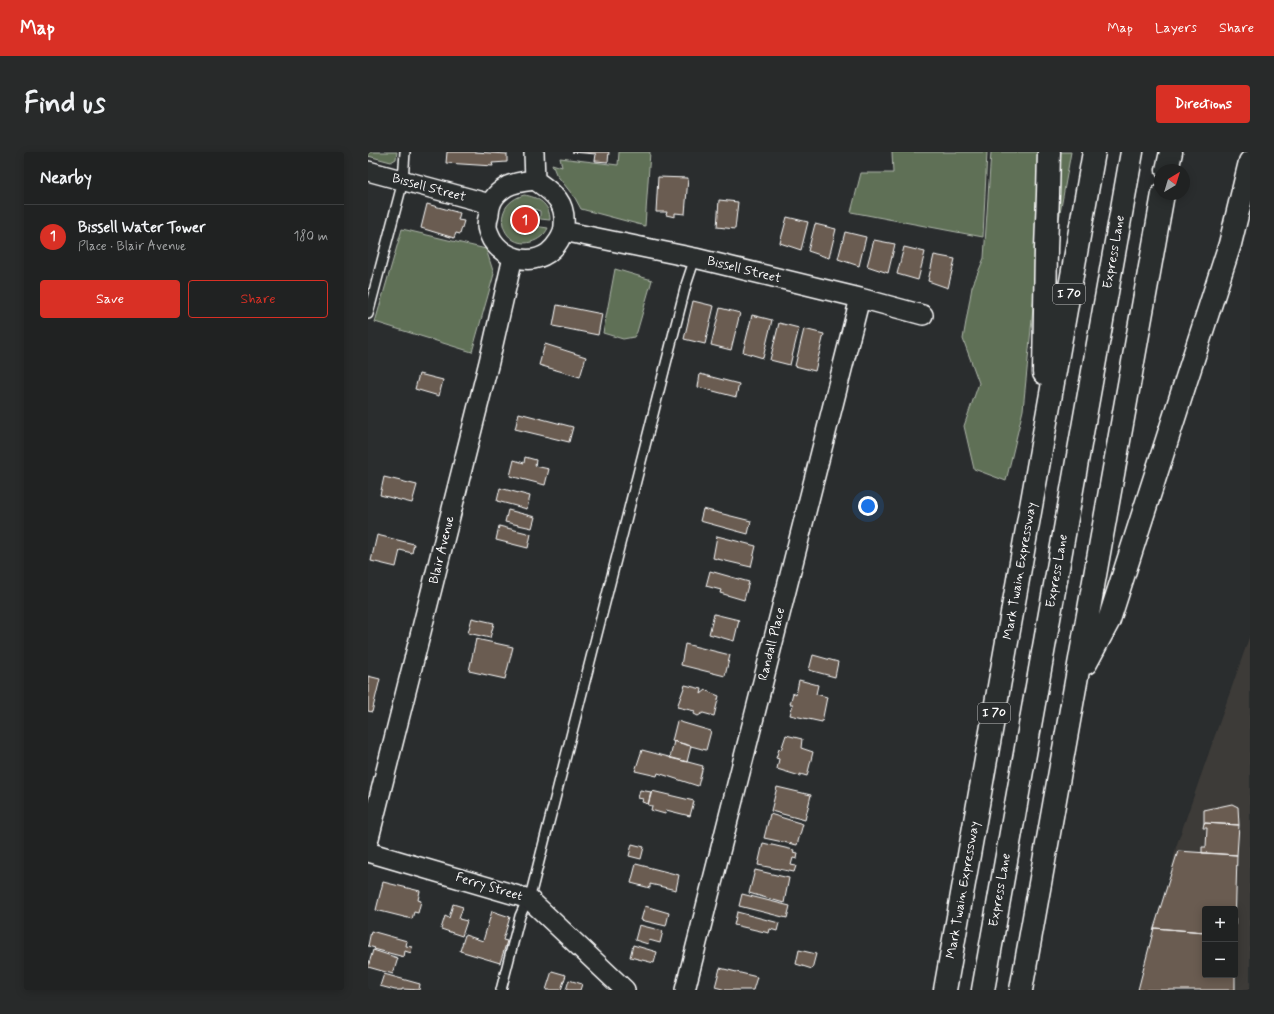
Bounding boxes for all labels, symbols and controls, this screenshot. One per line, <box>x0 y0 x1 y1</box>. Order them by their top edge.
text: Map <box>20 16 55 41</box>
text: Map <box>1107 19 1133 37</box>
text: Layers <box>1155 19 1197 37</box>
text: Share <box>1219 19 1254 37</box>
button: Directions <box>1156 85 1250 123</box>
text: Find us <box>24 86 105 123</box>
north arrow <box>1154 164 1190 200</box>
text: Nearby <box>40 167 92 189</box>
street label: Bissell Street <box>390 170 468 206</box>
pin: 1 <box>512 205 538 235</box>
street label: Express Lane <box>1099 214 1129 290</box>
text: Bissell Water Tower <box>78 218 205 238</box>
text: 1 <box>50 228 56 245</box>
text: 180 m <box>293 228 328 245</box>
text: Place · Blair Avenue <box>78 238 186 255</box>
street label: Bissell Street <box>705 253 783 287</box>
button: Save <box>40 280 180 318</box>
button: Share <box>188 280 328 318</box>
road number: I 70 <box>1053 284 1085 304</box>
your location <box>858 496 878 516</box>
street label: Mark Twain Expressway <box>1000 501 1040 641</box>
street label: Blair Avenue <box>425 514 459 586</box>
street label: Express Lane <box>1042 533 1072 609</box>
street label: Randall Place <box>755 605 789 682</box>
road number: I 70 <box>978 703 1010 723</box>
street label: Mark Twain Expressway <box>943 820 983 960</box>
street label: Express Lane <box>985 852 1015 928</box>
street label: Ferry Street <box>453 869 525 905</box>
map controls <box>1202 906 1238 978</box>
button: + <box>1202 906 1238 942</box>
button: − <box>1202 942 1238 978</box>

